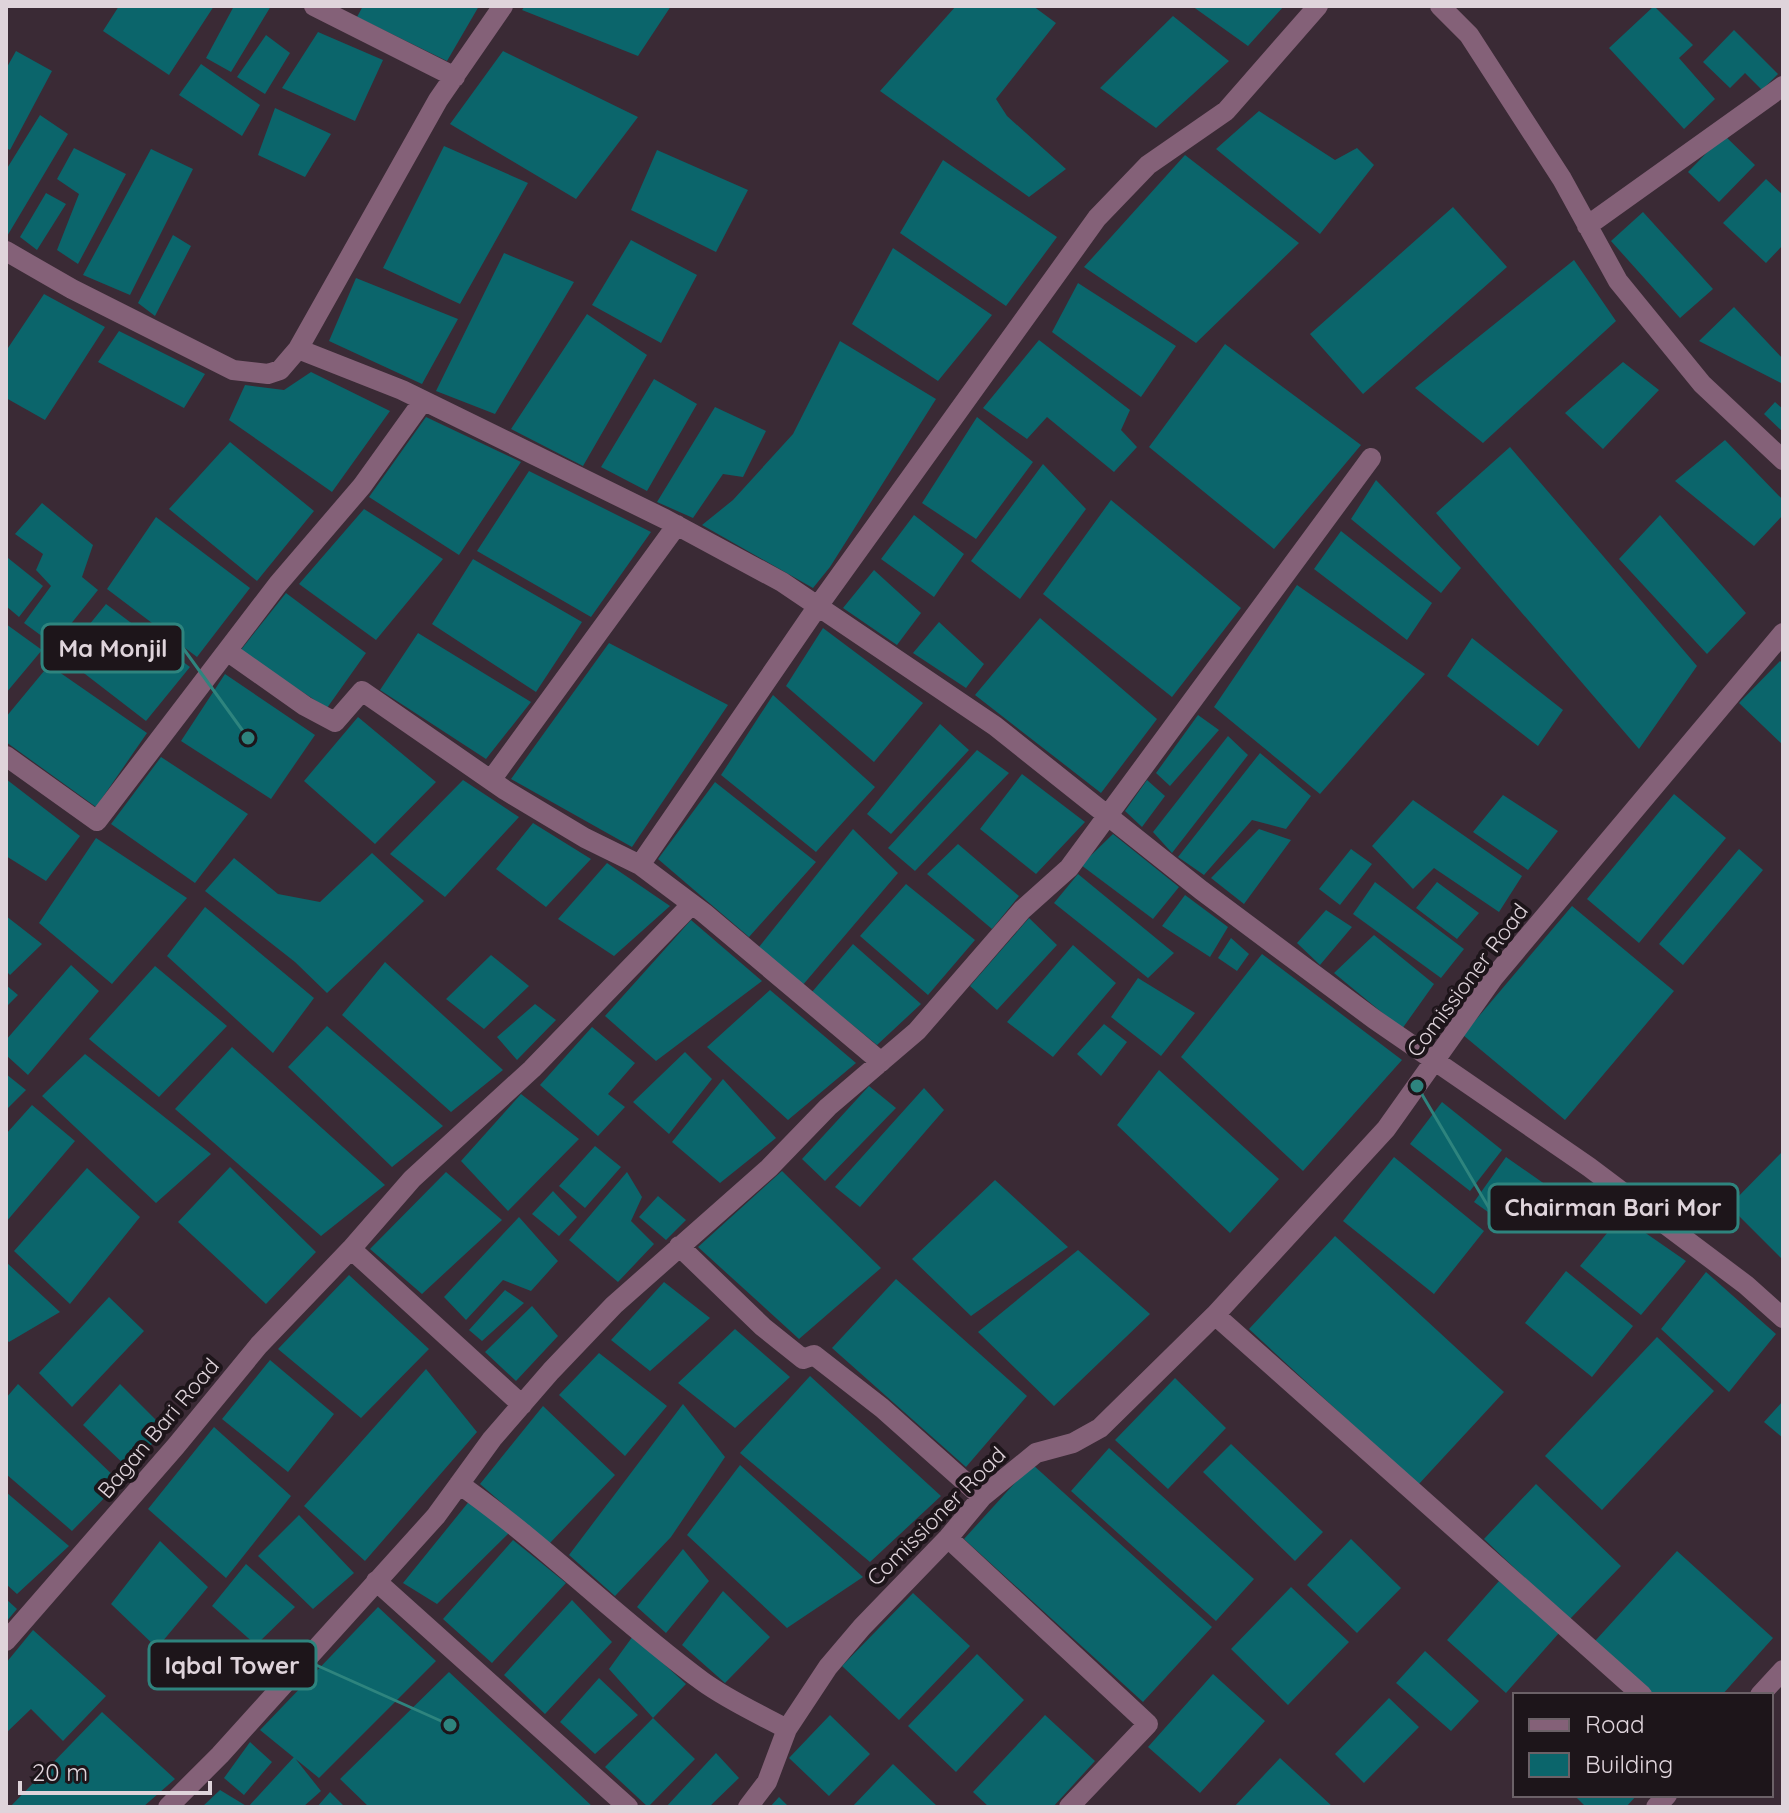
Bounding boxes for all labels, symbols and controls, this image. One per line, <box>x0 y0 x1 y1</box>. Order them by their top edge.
callout: Ma Monjil <box>42 624 183 672</box>
text: Ma Monjil <box>58 633 168 663</box>
street label: Comissioner Road <box>1400 898 1534 1062</box>
callout: Chairman Bari Mor <box>1489 1184 1738 1232</box>
text: Chairman Bari Mor <box>1504 1192 1722 1222</box>
street label: Bagan Bari Road <box>91 1352 225 1504</box>
street label: Comissioner Road <box>861 1441 1011 1591</box>
callout: Iqbal Tower <box>149 1641 316 1689</box>
text: Iqbal Tower <box>164 1650 300 1680</box>
legend <box>1513 1693 1773 1797</box>
text: Road <box>1585 1709 1645 1739</box>
scale bar <box>20 1745 210 1795</box>
text: Building <box>1585 1749 1673 1779</box>
text: 20 m <box>32 1757 88 1787</box>

